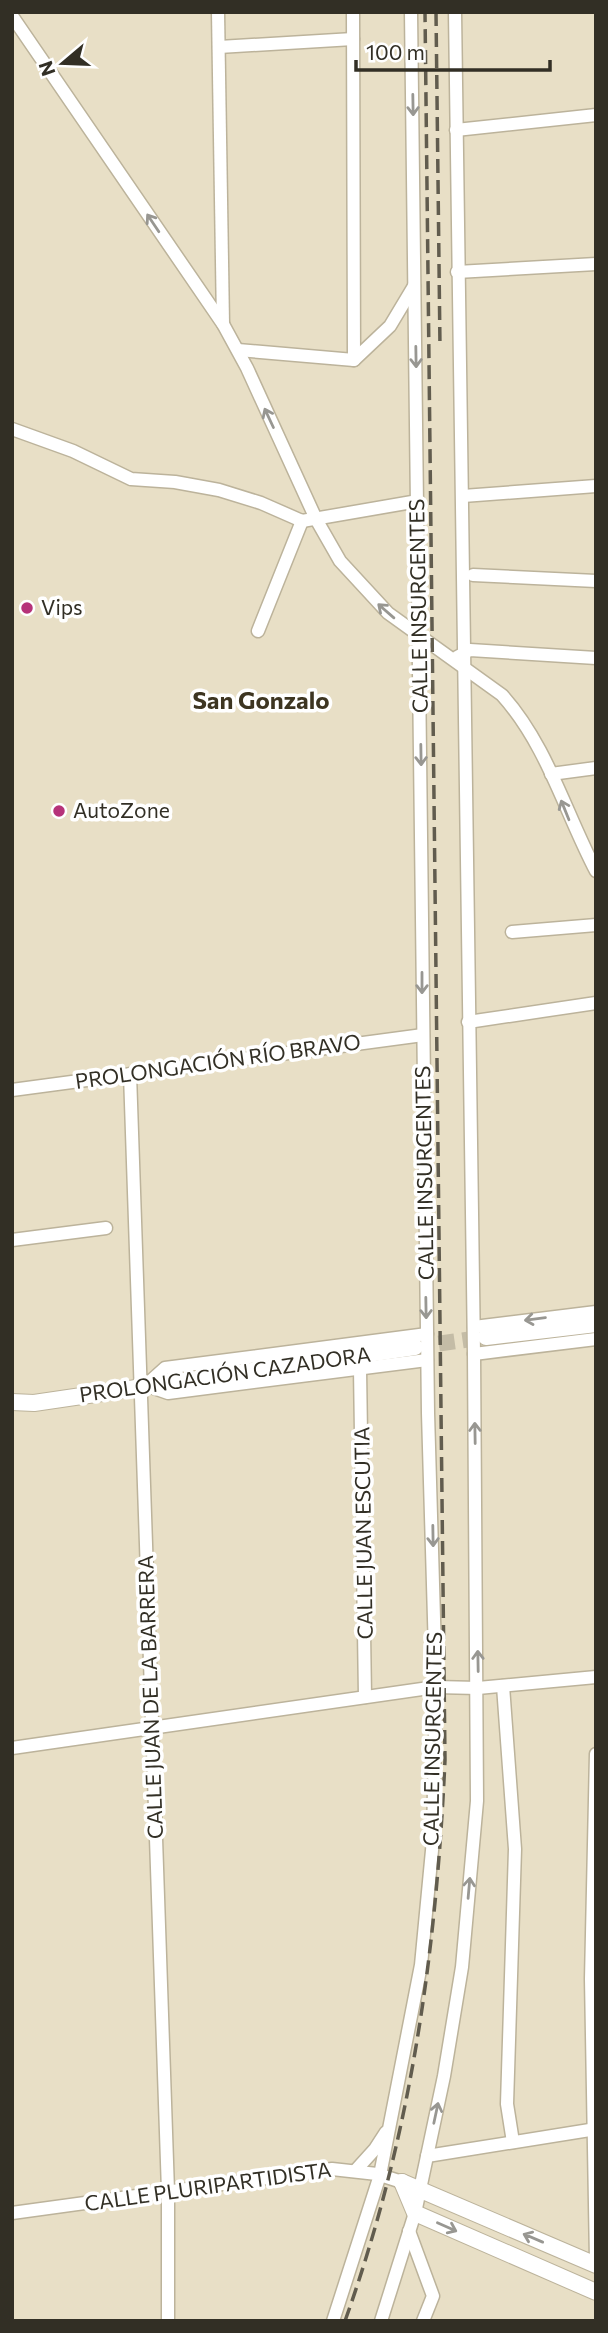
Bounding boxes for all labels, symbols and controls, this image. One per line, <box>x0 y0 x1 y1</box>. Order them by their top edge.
north arrow <box>28 28 98 98</box>
scale bar <box>356 28 550 72</box>
text: 100 m <box>366 39 425 64</box>
text: N <box>33 58 60 79</box>
one-way arrow <box>406 93 419 116</box>
one-way arrow <box>146 214 160 233</box>
one-way arrow <box>409 345 423 368</box>
one-way arrow <box>262 408 276 429</box>
street label: CALLE INSURGENTES <box>403 499 432 713</box>
place label: Vips <box>41 594 83 619</box>
marker: Vips <box>19 600 35 616</box>
one-way arrow <box>377 603 395 619</box>
district label: San Gonzalo <box>192 685 330 714</box>
one-way arrow <box>414 743 427 766</box>
place label: AutoZone <box>73 797 170 822</box>
one-way arrow <box>558 799 571 821</box>
marker: AutoZone <box>51 803 67 819</box>
one-way arrow <box>416 971 429 994</box>
street label: PROLONGACIÓN RÍO BRAVO <box>73 1028 362 1093</box>
street label: CALLE INSURGENTES <box>409 1066 438 1280</box>
one-way arrow <box>420 1296 433 1319</box>
one-way arrow <box>524 1313 547 1326</box>
street label: PROLONGACIÓN CAZADORA <box>78 1341 372 1406</box>
one-way arrow <box>468 1422 482 1445</box>
street label: CALLE JUAN ESCUTIA <box>348 1426 377 1640</box>
one-way arrow <box>427 1524 440 1547</box>
street label: CALLE JUAN DE LA BARRERA <box>132 1555 167 1840</box>
street label: CALLE INSURGENTES <box>417 1632 446 1846</box>
one-way arrow <box>471 1650 484 1673</box>
one-way arrow <box>463 1877 476 1900</box>
one-way arrow <box>430 2102 444 2125</box>
street label: CALLE PLURIPARTIDISTA <box>83 2156 333 2215</box>
one-way arrow <box>436 2221 457 2234</box>
one-way arrow <box>523 2231 544 2244</box>

